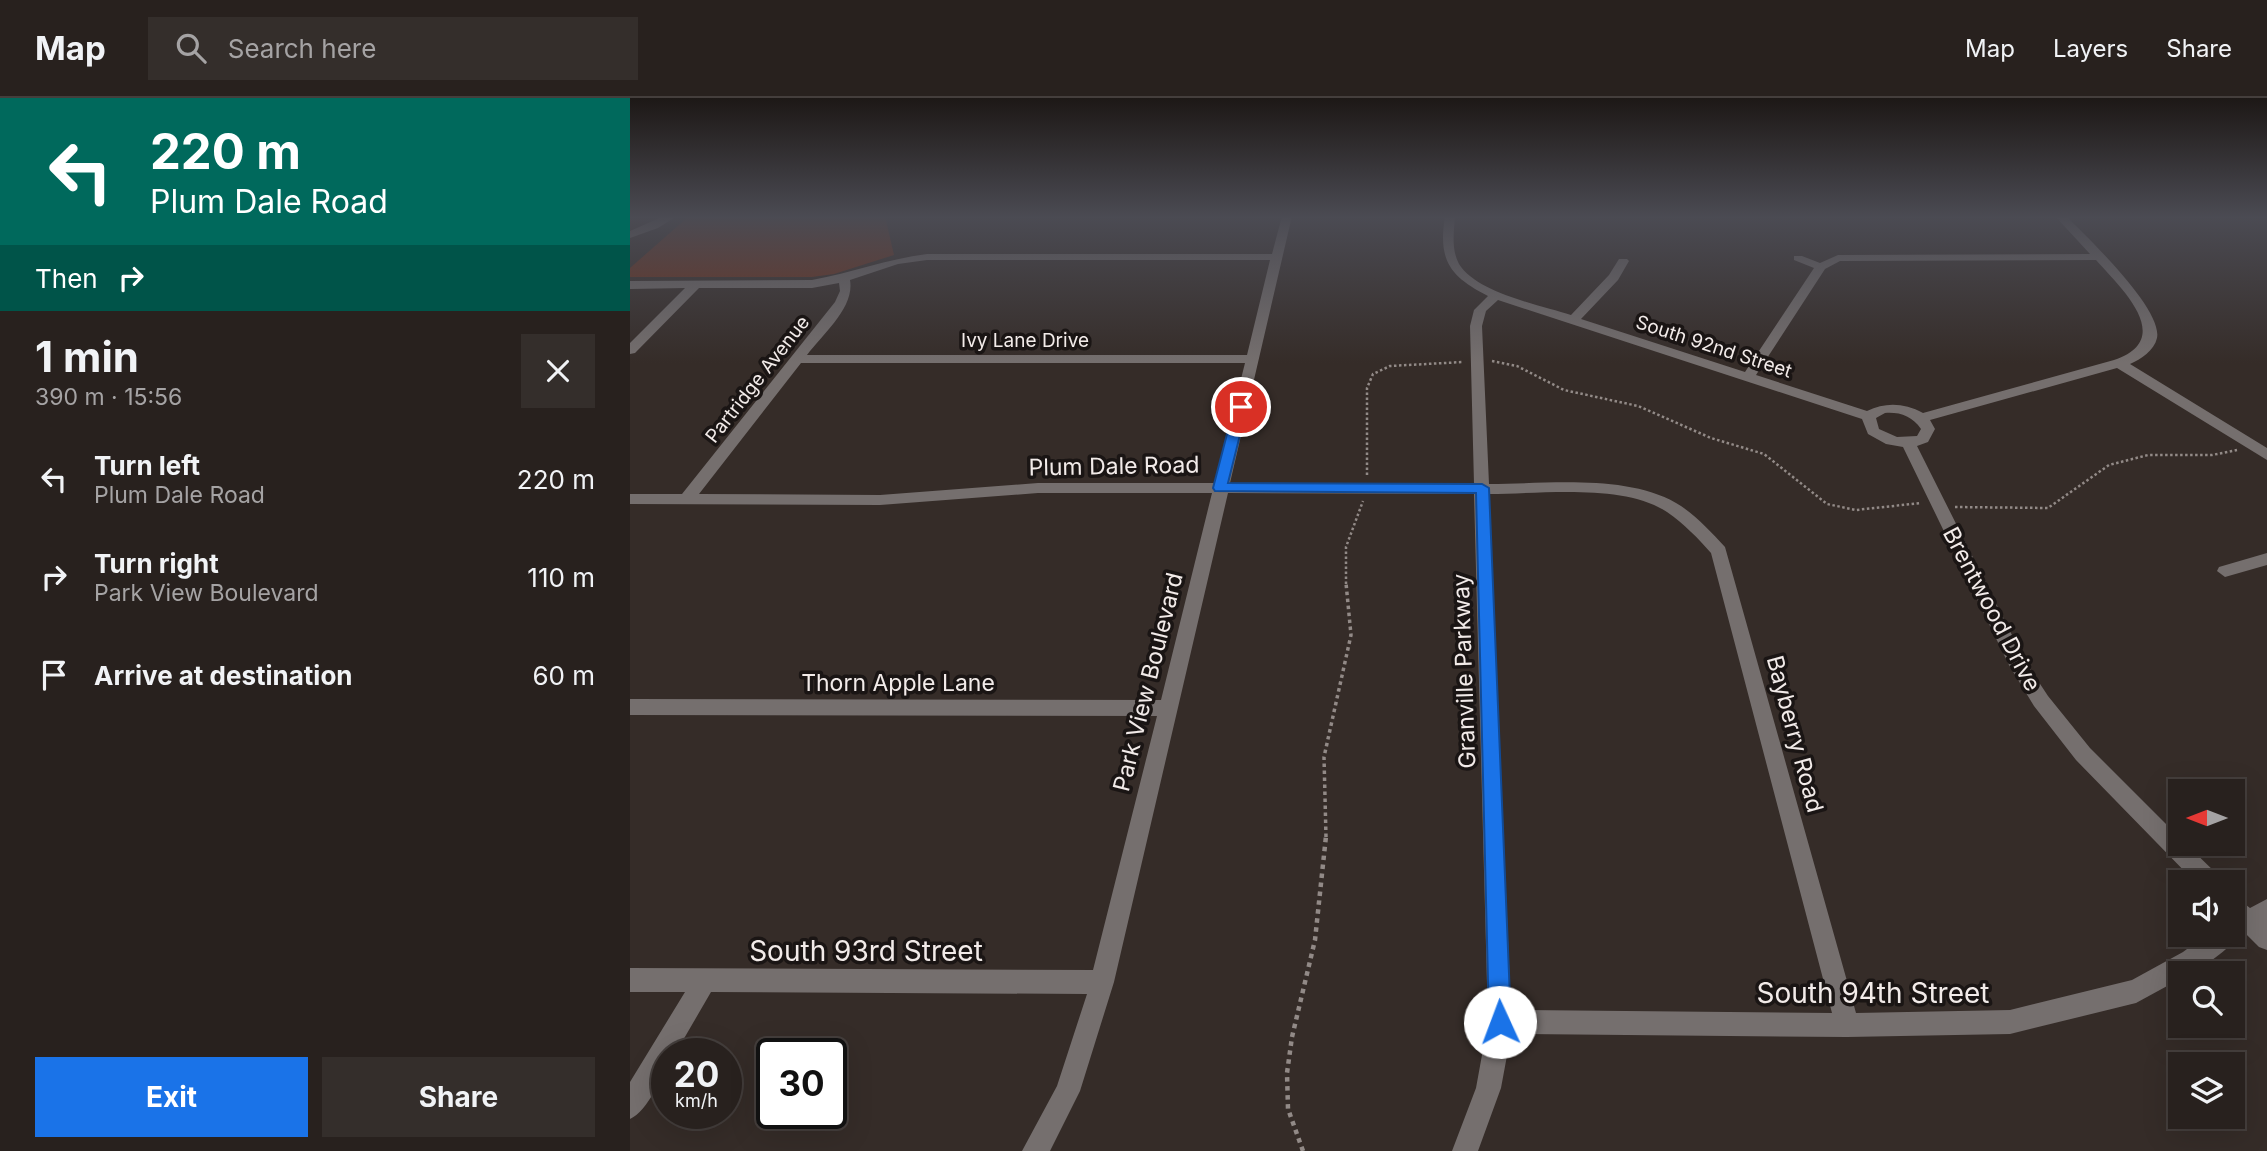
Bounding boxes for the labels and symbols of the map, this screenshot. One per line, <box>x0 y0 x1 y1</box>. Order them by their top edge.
street label: South 92nd Street <box>1633 310 1795 383</box>
street label: Partridge Avenue <box>701 311 814 447</box>
street label: Ivy Lane Drive <box>961 329 1089 352</box>
pin <box>1211 377 1271 437</box>
street label: Plum Dale Road <box>1028 451 1200 481</box>
street label: Brentwood Drive <box>1937 522 2047 696</box>
street label: Park View Boulevard <box>1107 570 1189 794</box>
street label: Granville Parkway <box>1447 573 1481 769</box>
street label: Bayberry Road <box>1761 653 1829 815</box>
street label: Thorn Apple Lane <box>801 669 995 697</box>
north arrow <box>2168 779 2245 856</box>
street label: South 93rd Street <box>749 934 983 968</box>
street label: South 94th Street <box>1757 976 1989 1010</box>
position arrow <box>1463 985 1537 1059</box>
speed limit sign: 30 <box>756 1038 847 1129</box>

